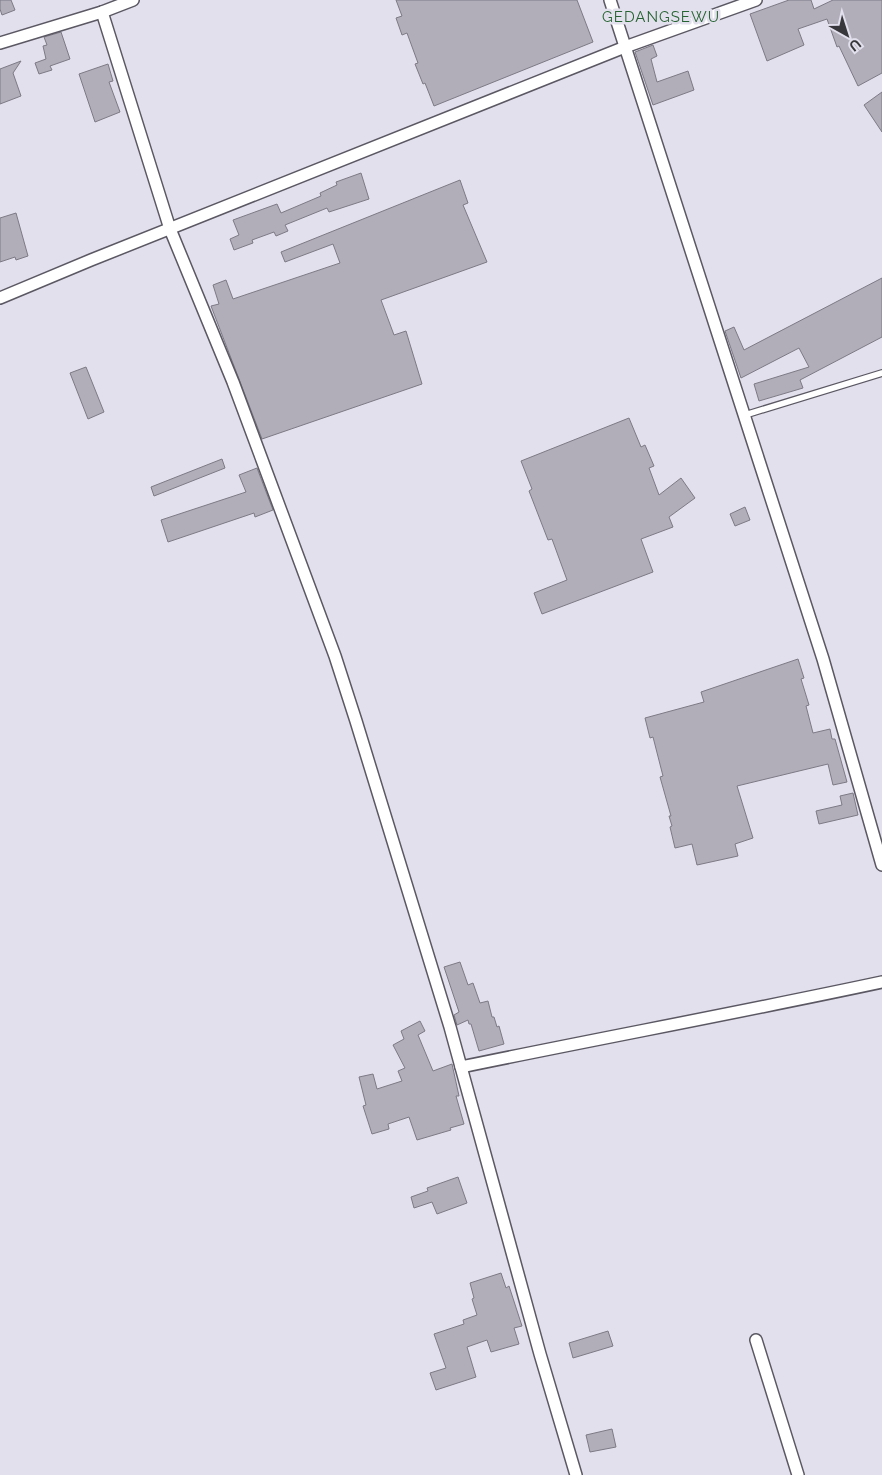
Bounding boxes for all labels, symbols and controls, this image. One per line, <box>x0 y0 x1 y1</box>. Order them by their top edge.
district label: GEDANGSEWU <box>602 8 720 26</box>
north arrow <box>822 10 872 60</box>
text: U <box>846 36 864 55</box>

